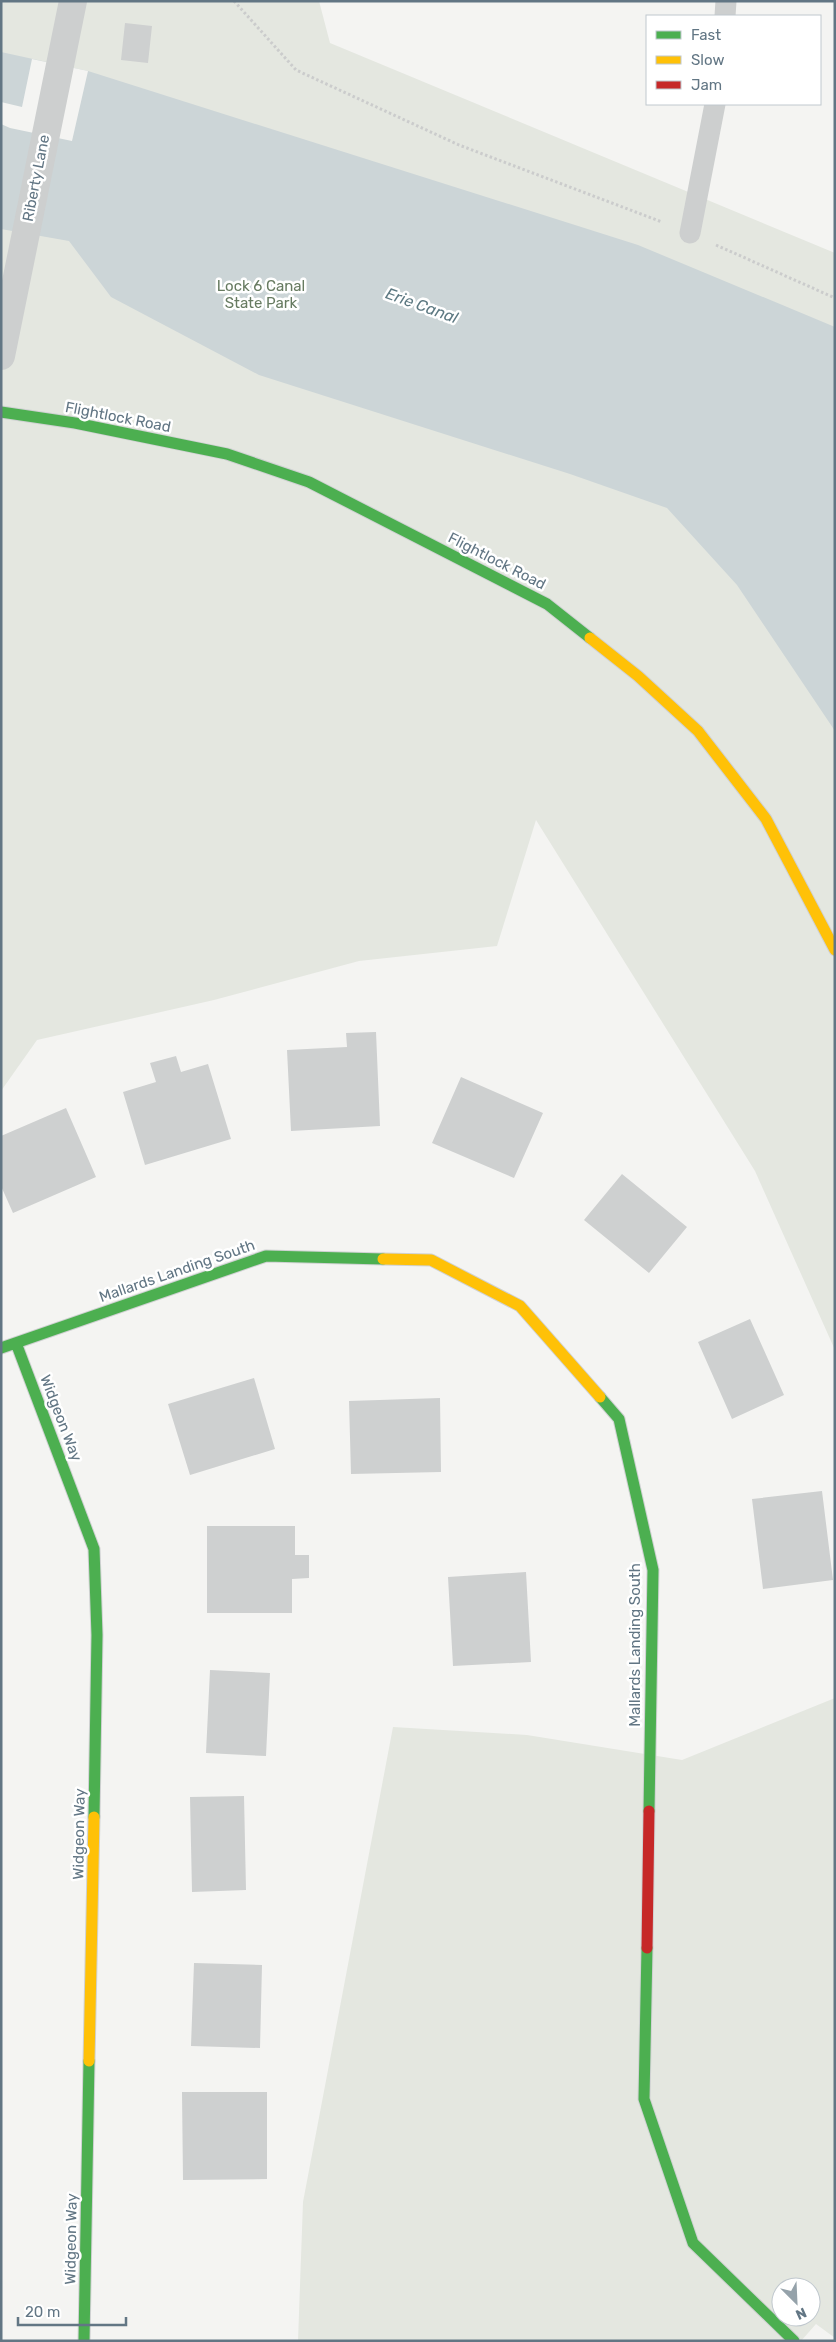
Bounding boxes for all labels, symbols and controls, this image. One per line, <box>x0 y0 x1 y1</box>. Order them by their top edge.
legend <box>646 15 821 105</box>
text: Fast <box>691 26 721 44</box>
text: Slow <box>691 51 724 69</box>
text: Jam <box>691 76 722 94</box>
street label: Riberty Lane <box>19 133 53 223</box>
park label: Lock 6 Canal State Park <box>217 277 305 312</box>
water label: Erie Canal <box>383 284 462 328</box>
street label: Flightlock Road <box>64 398 172 436</box>
street label: Flightlock Road <box>445 529 549 593</box>
street label: Mallards Landing South <box>97 1236 257 1306</box>
street label: Widgeon Way <box>36 1372 86 1464</box>
street label: Mallards Landing South <box>626 1563 644 1727</box>
street label: Widgeon Way <box>69 1788 89 1880</box>
street label: Widgeon Way <box>61 2193 81 2285</box>
north arrow <box>771 2277 821 2327</box>
scale bar <box>18 2294 125 2326</box>
text: 20 m <box>25 2303 60 2321</box>
text: N <box>793 2304 809 2323</box>

